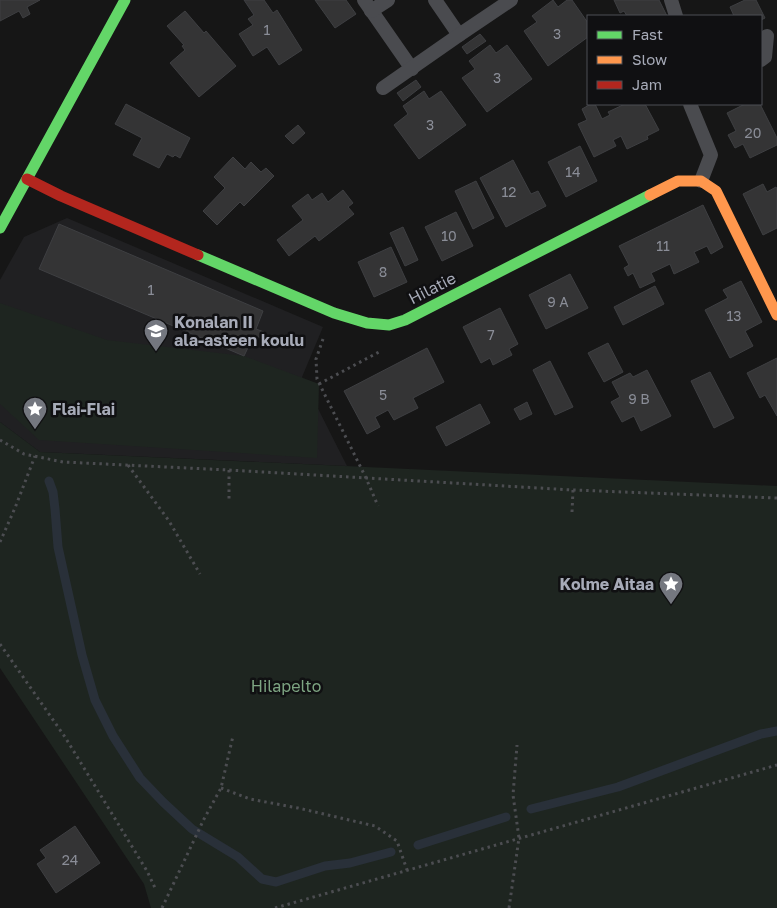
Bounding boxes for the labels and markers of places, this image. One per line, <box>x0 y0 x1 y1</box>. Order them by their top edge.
place label: Konalan II ala-asteen koulu <box>174 312 304 350</box>
school or university icon: Konalan II ala-asteen koulu <box>143 318 169 352</box>
place icon: Flai-Flai <box>22 396 48 430</box>
place label: Flai-Flai <box>52 399 115 419</box>
place icon: Kolme Aitaa <box>658 571 684 605</box>
place label: Kolme Aitaa <box>560 574 654 594</box>

